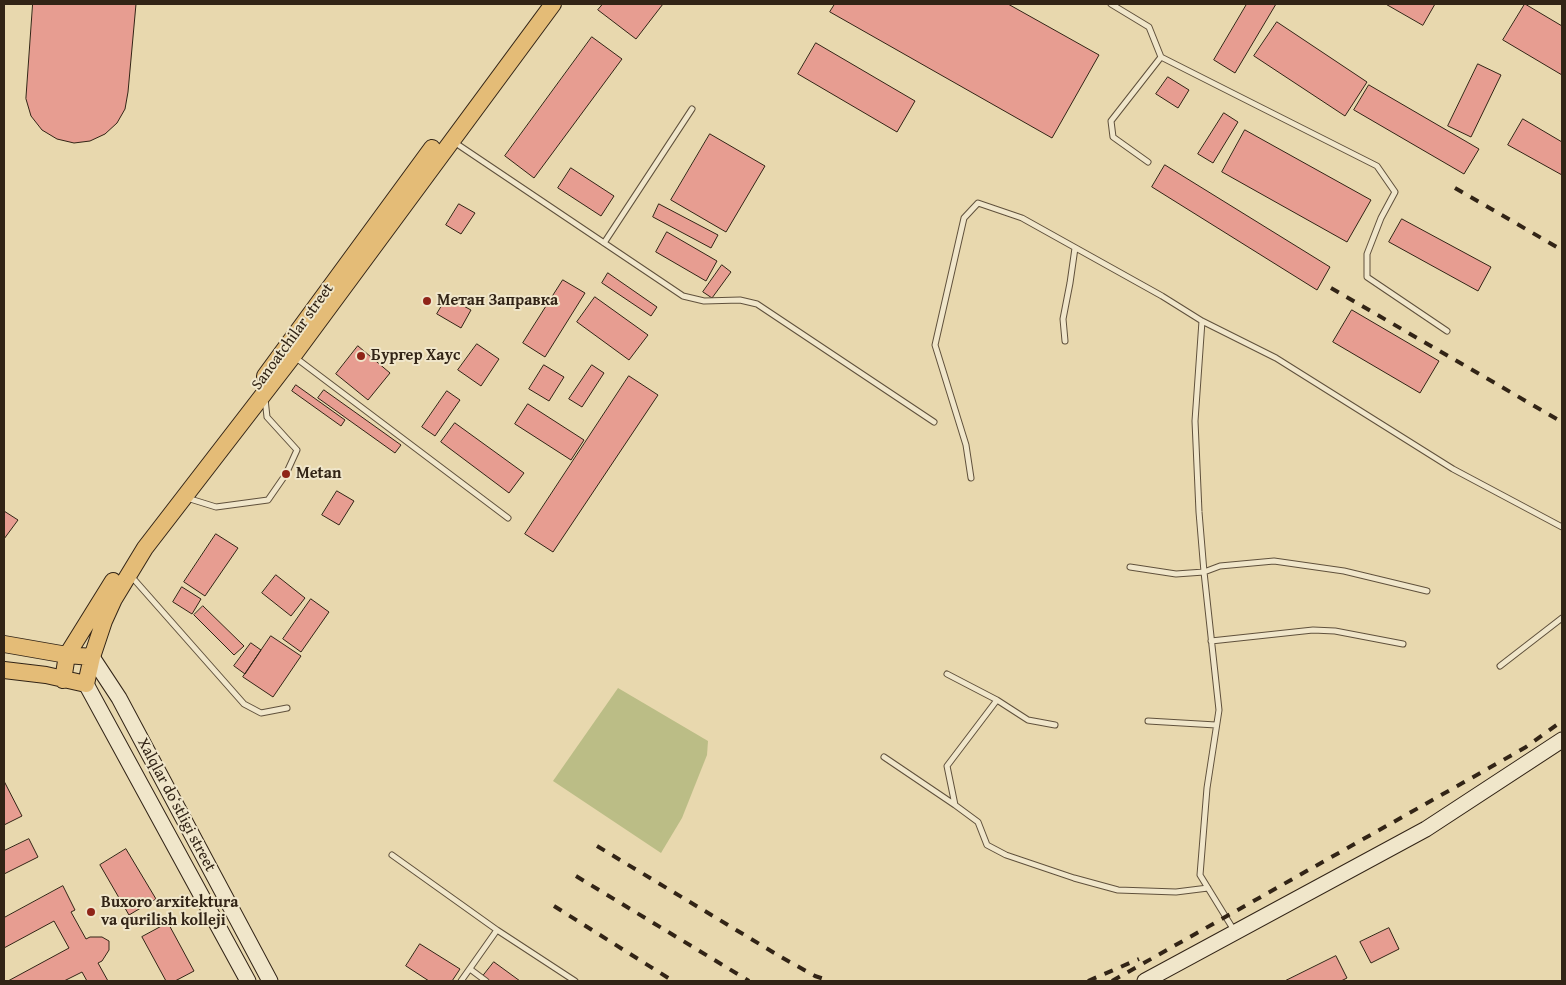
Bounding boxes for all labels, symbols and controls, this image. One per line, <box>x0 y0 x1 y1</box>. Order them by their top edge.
street label: Sanoatchilar street <box>248 280 338 394</box>
place label: Метан Заправка <box>437 291 558 311</box>
marker: Метан Заправка <box>421 295 433 307</box>
place label: Бургер Хаус <box>371 346 460 366</box>
marker: Бургер Хаус <box>355 350 367 362</box>
place label: Metan <box>296 464 341 484</box>
marker: Metan <box>280 468 292 480</box>
street label: Xalqlar doʻstligi street <box>133 735 219 875</box>
place label: Buxoro arxitektura va qurilish kolleji <box>101 893 238 931</box>
marker: Buxoro arxitektura va qurilish kolleji <box>85 906 97 918</box>

